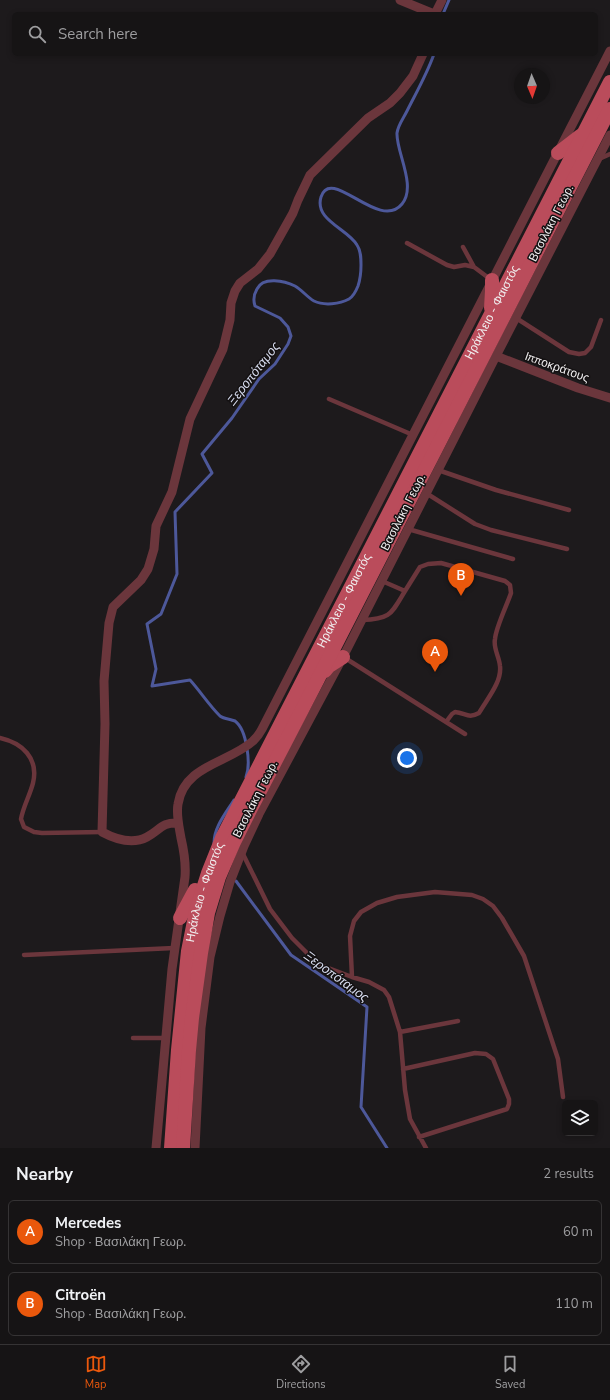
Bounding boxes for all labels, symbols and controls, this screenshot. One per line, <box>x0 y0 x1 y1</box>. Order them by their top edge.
search box <box>12 12 598 56</box>
icon: search <box>26 23 48 45</box>
text: Search here <box>58 24 138 44</box>
north arrow <box>514 68 550 104</box>
street label: Βασιλάκη Γεωρ. <box>525 182 577 264</box>
street label: Ηράκλειο - Φαιστός <box>461 262 523 362</box>
water label: Ξεροπόταμος <box>223 337 285 410</box>
street label: Ιπποκράτους <box>523 348 592 386</box>
street label: Βασιλάκη Γεωρ. <box>377 471 429 553</box>
street label: Ηράκλειο - Φαιστός <box>313 550 375 651</box>
pin: B <box>448 563 474 596</box>
pin: A <box>422 639 448 672</box>
your location <box>397 748 417 768</box>
street label: Βασιλάκη Γεωρ. <box>229 758 281 840</box>
street label: Ηράκλειο - Φαιστός <box>182 839 228 944</box>
water label: Ξεροπόταμος <box>299 947 373 1007</box>
map controls <box>562 1100 598 1136</box>
button: layers <box>562 1100 598 1136</box>
text: Nearby <box>16 1163 73 1186</box>
text: 2 results <box>543 1165 594 1183</box>
text: Mercedes <box>55 1213 121 1233</box>
text: A <box>25 1223 35 1241</box>
text: 60 m <box>563 1223 593 1241</box>
text: Shop · Βασιλάκη Γεωρ. <box>55 1233 186 1251</box>
text: Citroën <box>55 1285 106 1305</box>
text: B <box>26 1295 34 1313</box>
text: 110 m <box>555 1295 593 1313</box>
text: Shop · Βασιλάκη Γεωρ. <box>55 1305 186 1323</box>
tab: Map <box>85 1353 107 1392</box>
tab: Directions <box>276 1353 326 1392</box>
tab: Saved <box>495 1353 525 1392</box>

